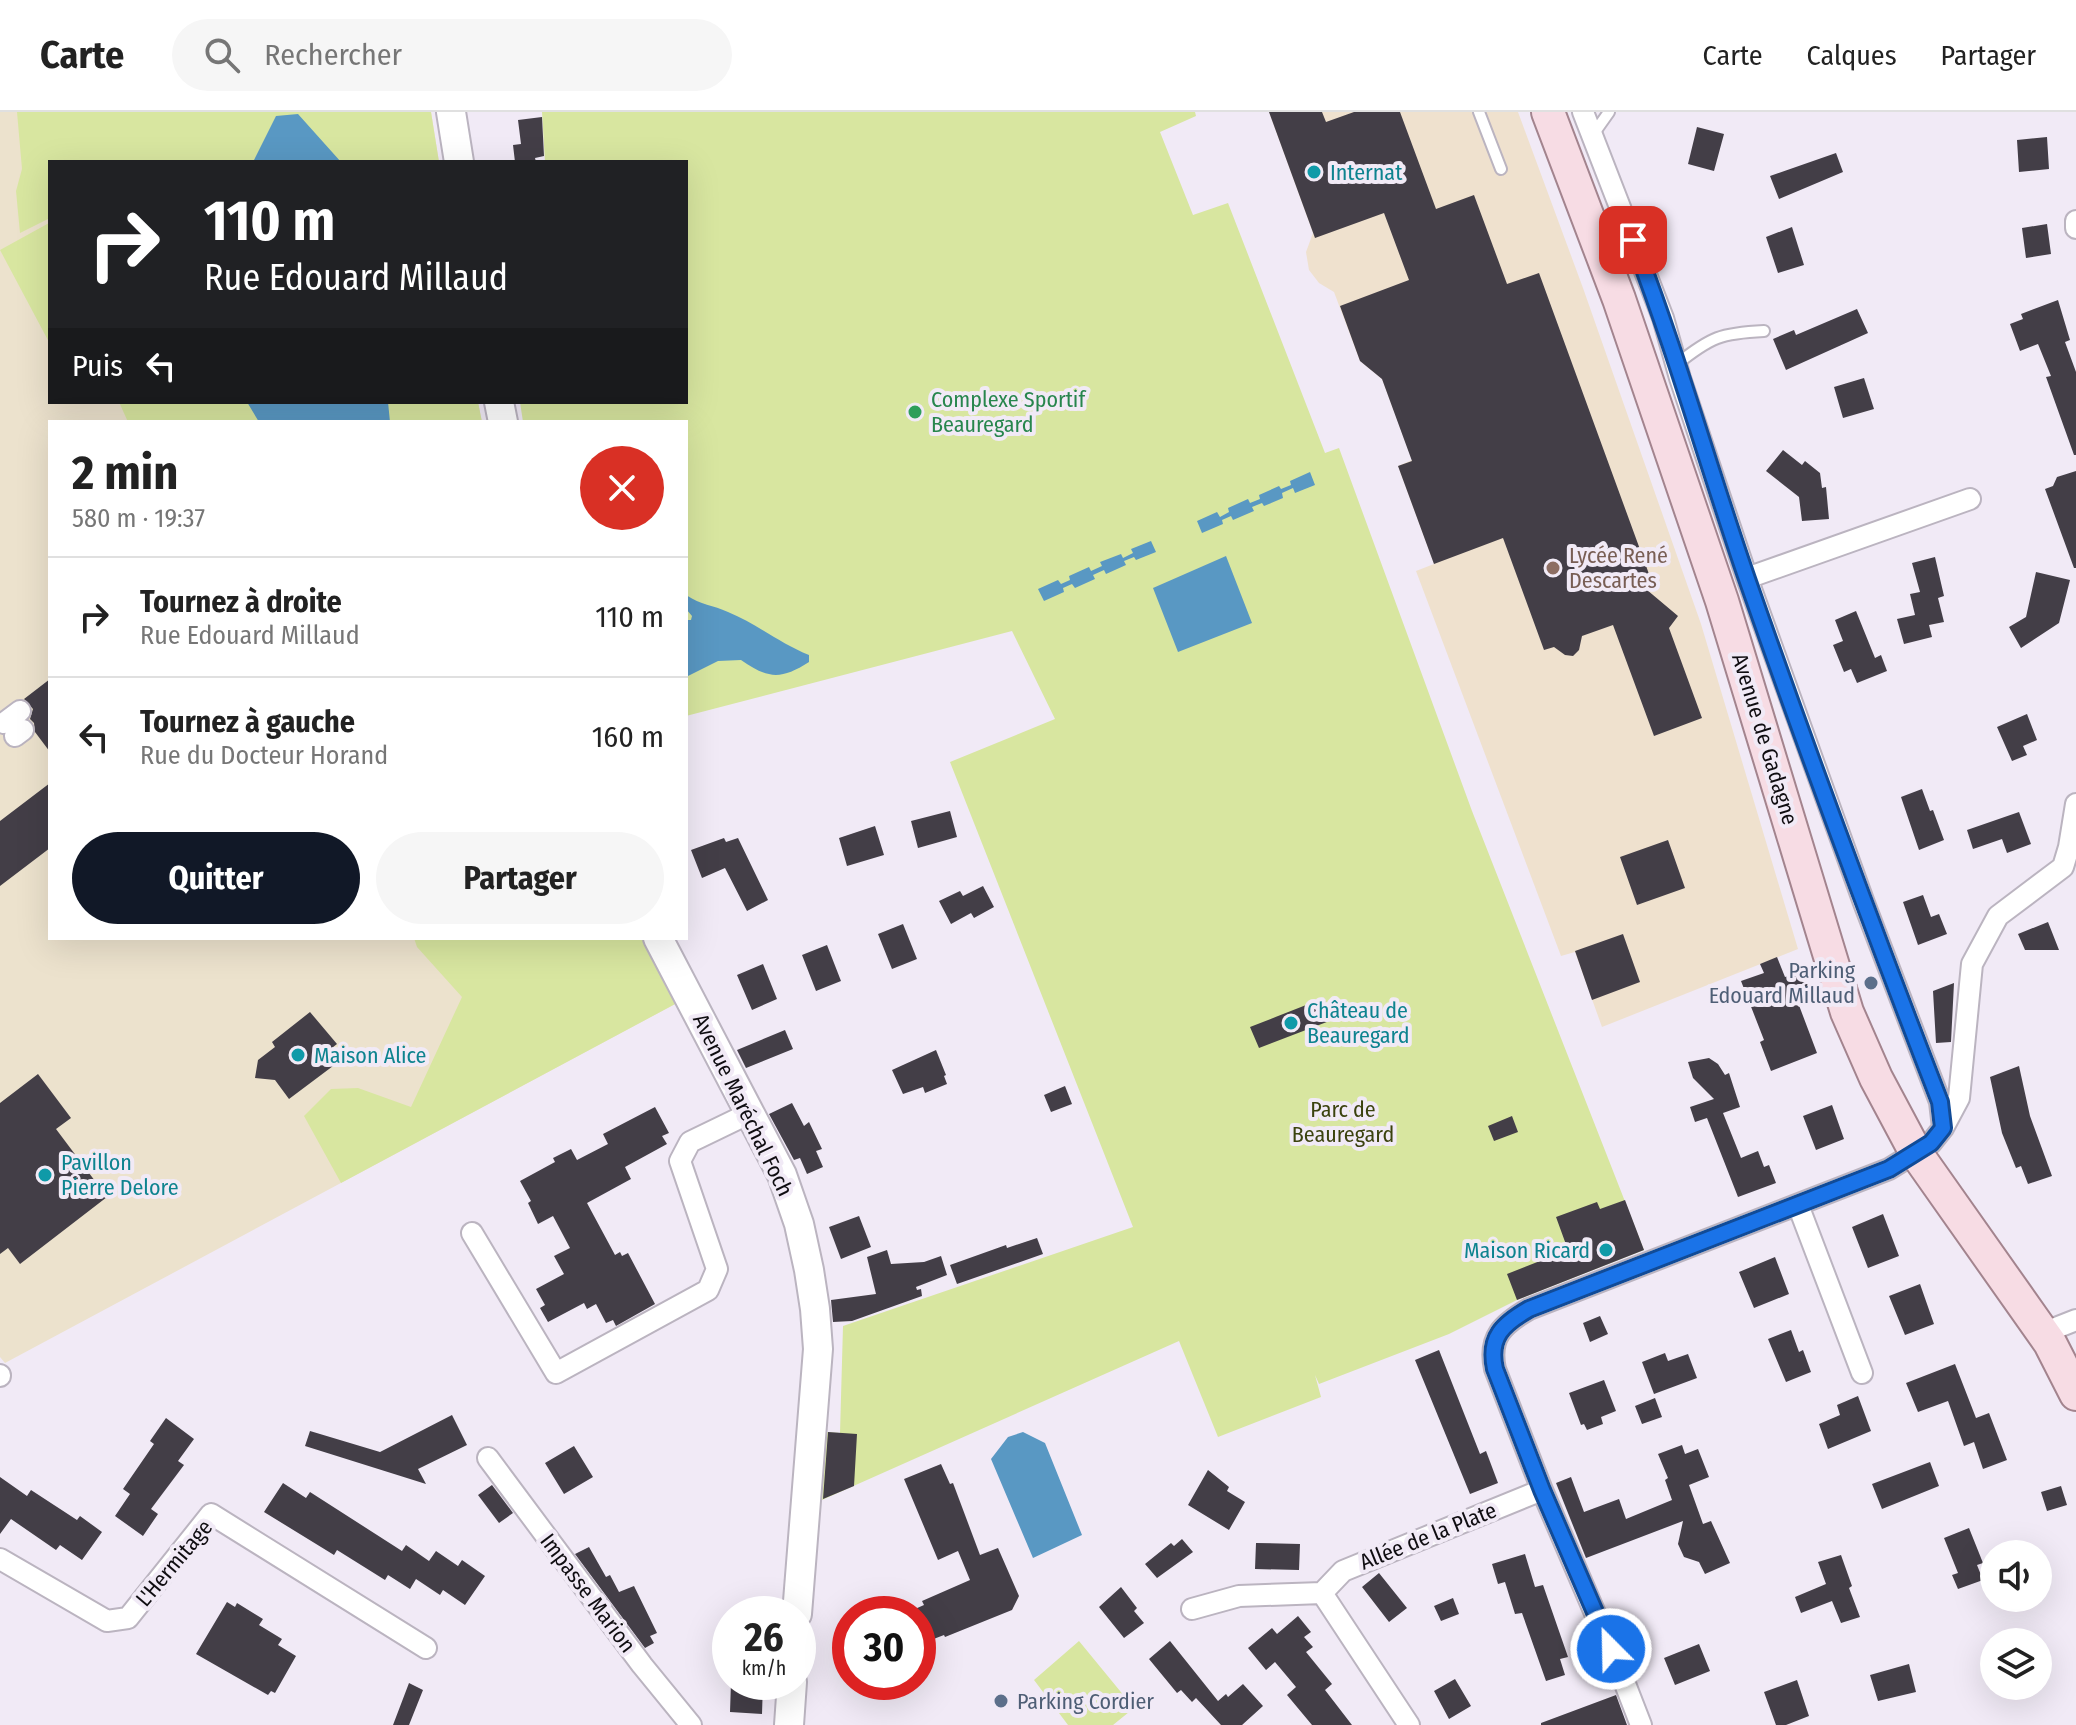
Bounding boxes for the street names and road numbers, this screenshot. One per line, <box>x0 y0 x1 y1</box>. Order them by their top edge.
street label: Avenue de Gadagne <box>1726 650 1804 828</box>
street label: Avenue Maréchal Foch <box>687 1009 799 1201</box>
street label: Allée de la Plate <box>1356 1496 1500 1576</box>
street label: L'Hermitage <box>130 1514 218 1612</box>
street label: Impasse Marion <box>534 1528 642 1658</box>

